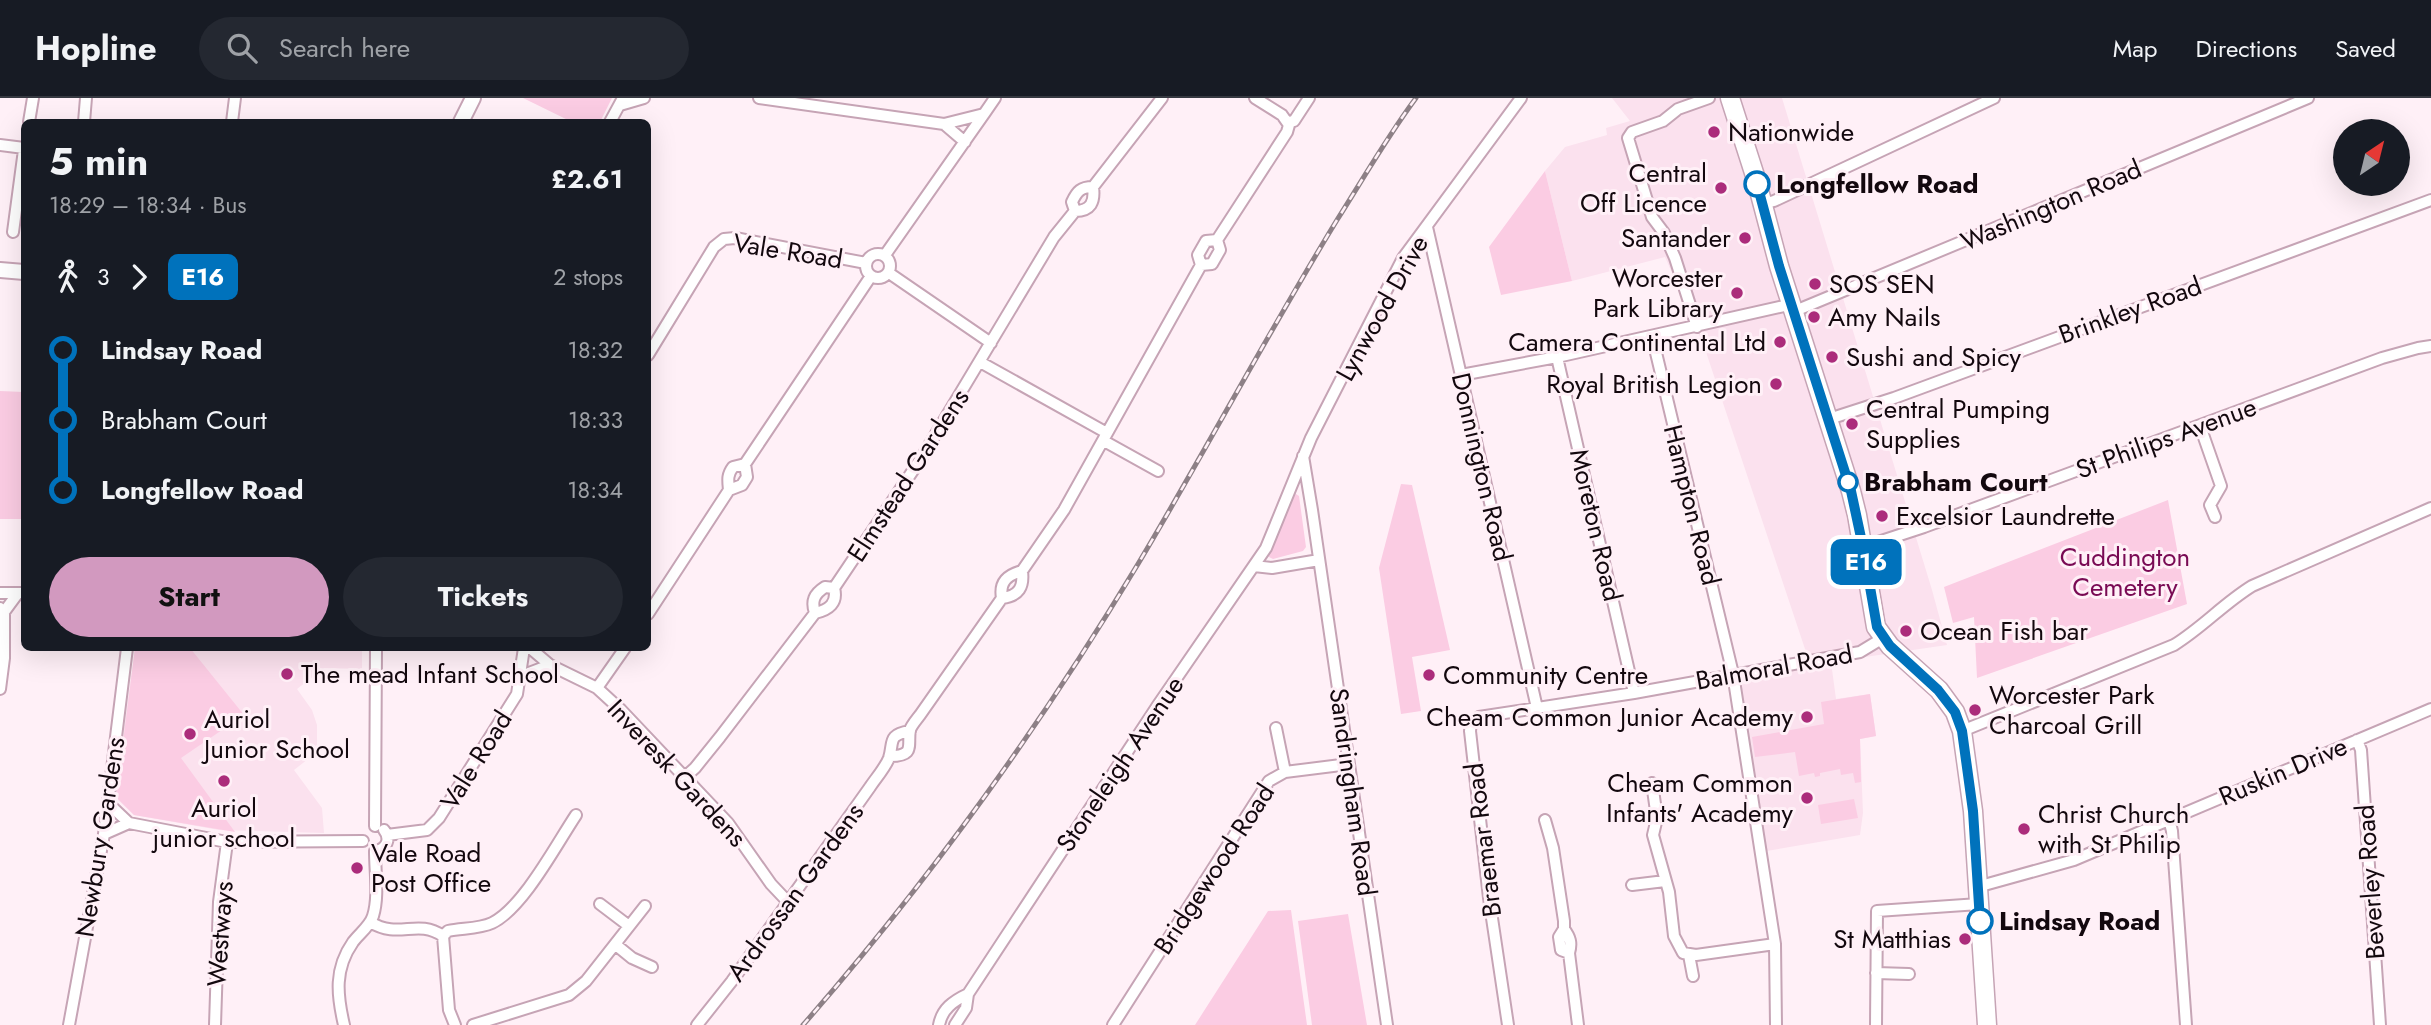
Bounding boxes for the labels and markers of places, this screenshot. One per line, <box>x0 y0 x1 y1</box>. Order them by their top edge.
place label: Nationwide <box>1728 113 1854 151</box>
marker: Nationwide <box>1706 124 1722 140</box>
place label: Central Off Licence <box>1580 154 1707 222</box>
place label: Longfellow Road <box>1776 165 1979 203</box>
marker: Longfellow Road <box>1744 171 1770 197</box>
marker: Central Off Licence <box>1713 180 1729 196</box>
place label: Santander <box>1621 219 1731 257</box>
marker: Santander <box>1737 230 1753 246</box>
place label: Worcester Park Library <box>1593 259 1724 327</box>
place label: SOS SEN <box>1829 265 1935 303</box>
marker: SOS SEN <box>1807 276 1823 292</box>
marker: Worcester Park Library <box>1729 285 1745 301</box>
place label: Amy Nails <box>1828 298 1940 336</box>
marker: Amy Nails <box>1806 309 1822 325</box>
place label: Camera Continental Ltd <box>1508 323 1766 361</box>
marker: Camera Continental Ltd <box>1772 334 1788 350</box>
place label: Sushi and Spicy <box>1846 338 2022 376</box>
marker: Sushi and Spicy <box>1824 349 1840 365</box>
place label: Royal British Legion <box>1546 365 1762 403</box>
marker: Royal British Legion <box>1768 376 1784 392</box>
place label: Central Pumping Supplies <box>1866 390 2050 458</box>
marker: Central Pumping Supplies <box>1844 416 1860 432</box>
place label: Brabham Court <box>1864 463 2048 501</box>
marker: Brabham Court <box>1838 472 1858 492</box>
place label: Excelsior Laundrette <box>1896 497 2115 535</box>
marker: Excelsior Laundrette <box>1874 508 1890 524</box>
place label: Ocean Fish bar <box>1920 612 2088 650</box>
marker: Ocean Fish bar <box>1898 623 1914 639</box>
place label: The mead Infant School <box>301 655 559 693</box>
place label: Community Centre <box>1443 656 1648 694</box>
marker: The mead Infant School <box>279 666 295 682</box>
marker: Community Centre <box>1421 667 1437 683</box>
place label: Worcester Park Charcoal Grill <box>1989 676 2155 744</box>
place label: Cheam Common Junior Academy <box>1426 698 1794 736</box>
place label: Auriol Junior School <box>201 700 350 768</box>
marker: Worcester Park Charcoal Grill <box>1967 702 1983 718</box>
marker: Cheam Common Junior Academy <box>1799 709 1815 725</box>
marker: Auriol Junior School <box>182 726 198 742</box>
place label: Cheam Common Infants' Academy <box>1606 764 1794 832</box>
marker: Auriol junior school <box>216 773 232 789</box>
place label: Auriol junior school <box>151 789 295 857</box>
marker: Cheam Common Infants' Academy <box>1799 790 1815 806</box>
place label: Christ Church with St Philip <box>2038 795 2189 863</box>
marker: Christ Church with St Philip <box>2016 821 2032 837</box>
place label: Vale Road Post Office <box>371 834 491 902</box>
marker: Vale Road Post Office <box>349 860 365 876</box>
place label: Lindsay Road <box>1999 902 2160 940</box>
marker: Lindsay Road <box>1967 908 1993 934</box>
place label: St Matthias <box>1833 920 1951 958</box>
marker: St Matthias <box>1957 931 1973 947</box>

